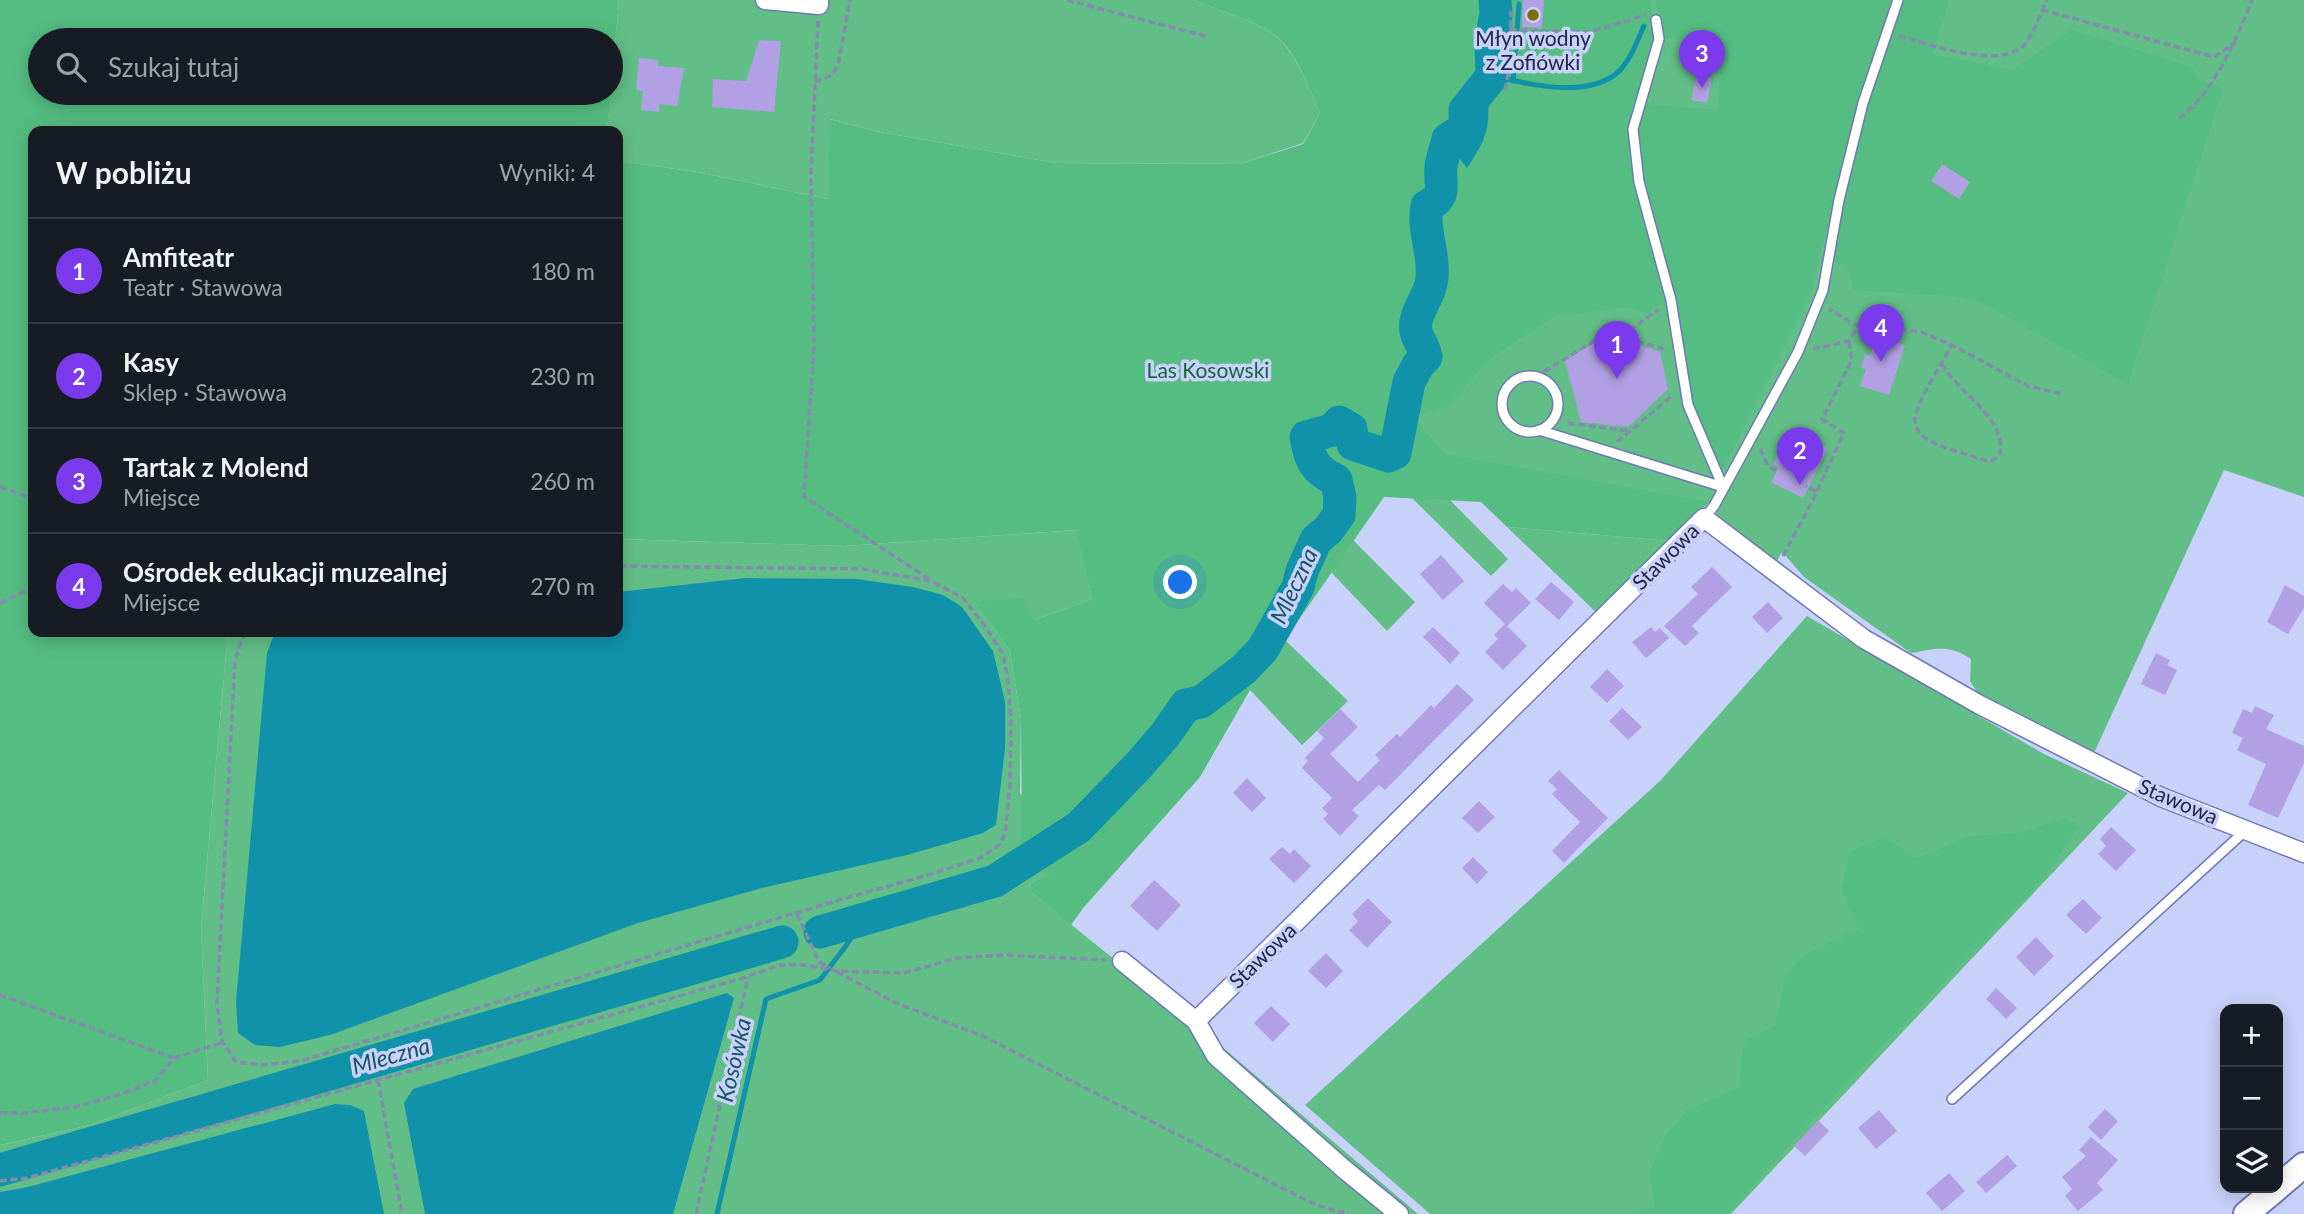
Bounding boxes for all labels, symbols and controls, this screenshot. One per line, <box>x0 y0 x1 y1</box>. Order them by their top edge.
marker: Młyn wodny z Zofiówki <box>1525 7 1541 23</box>
place label: Młyn wodny z Zofiówki <box>1475 25 1591 74</box>
search box <box>28 28 623 105</box>
pin: 3 <box>1679 30 1725 88</box>
icon: search <box>52 48 90 86</box>
text: Szukaj tutaj <box>108 51 239 83</box>
text: W pobliżu <box>56 154 192 190</box>
text: Wyniki: 4 <box>499 158 595 186</box>
text: Amfiteatr <box>123 241 234 273</box>
text: 1 <box>72 257 86 285</box>
text: 180 m <box>530 257 595 285</box>
text: Teatr · Stawowa <box>123 273 283 301</box>
pin: 4 <box>1858 304 1904 362</box>
pin: 1 <box>1594 321 1640 379</box>
text: Kasy <box>123 346 179 378</box>
park label: Las Kosowski <box>1147 357 1269 382</box>
text: 2 <box>72 362 86 390</box>
text: 230 m <box>530 362 595 390</box>
text: Sklep · Stawowa <box>123 378 287 406</box>
pin: 2 <box>1777 427 1823 485</box>
text: Tartak z Molend <box>123 451 309 483</box>
text: 3 <box>72 467 86 495</box>
text: 260 m <box>530 467 595 495</box>
text: Miejsce <box>123 483 200 511</box>
street label: Stawowa <box>1626 517 1703 594</box>
water label: Mleczna <box>1264 543 1323 628</box>
text: Ośrodek edukacji muzealnej <box>123 556 448 588</box>
your location <box>1163 565 1197 599</box>
text: 4 <box>72 572 86 600</box>
text: 270 m <box>530 572 595 600</box>
text: Miejsce <box>123 588 200 616</box>
street label: Stawowa <box>2135 773 2222 828</box>
street label: Stawowa <box>1223 917 1301 993</box>
map controls <box>2220 1004 2283 1193</box>
button: + <box>2220 1004 2283 1067</box>
water label: Kosówka <box>710 1015 756 1104</box>
water label: Mleczna <box>348 1031 433 1080</box>
button: − <box>2220 1067 2283 1130</box>
button: layers <box>2220 1130 2283 1193</box>

